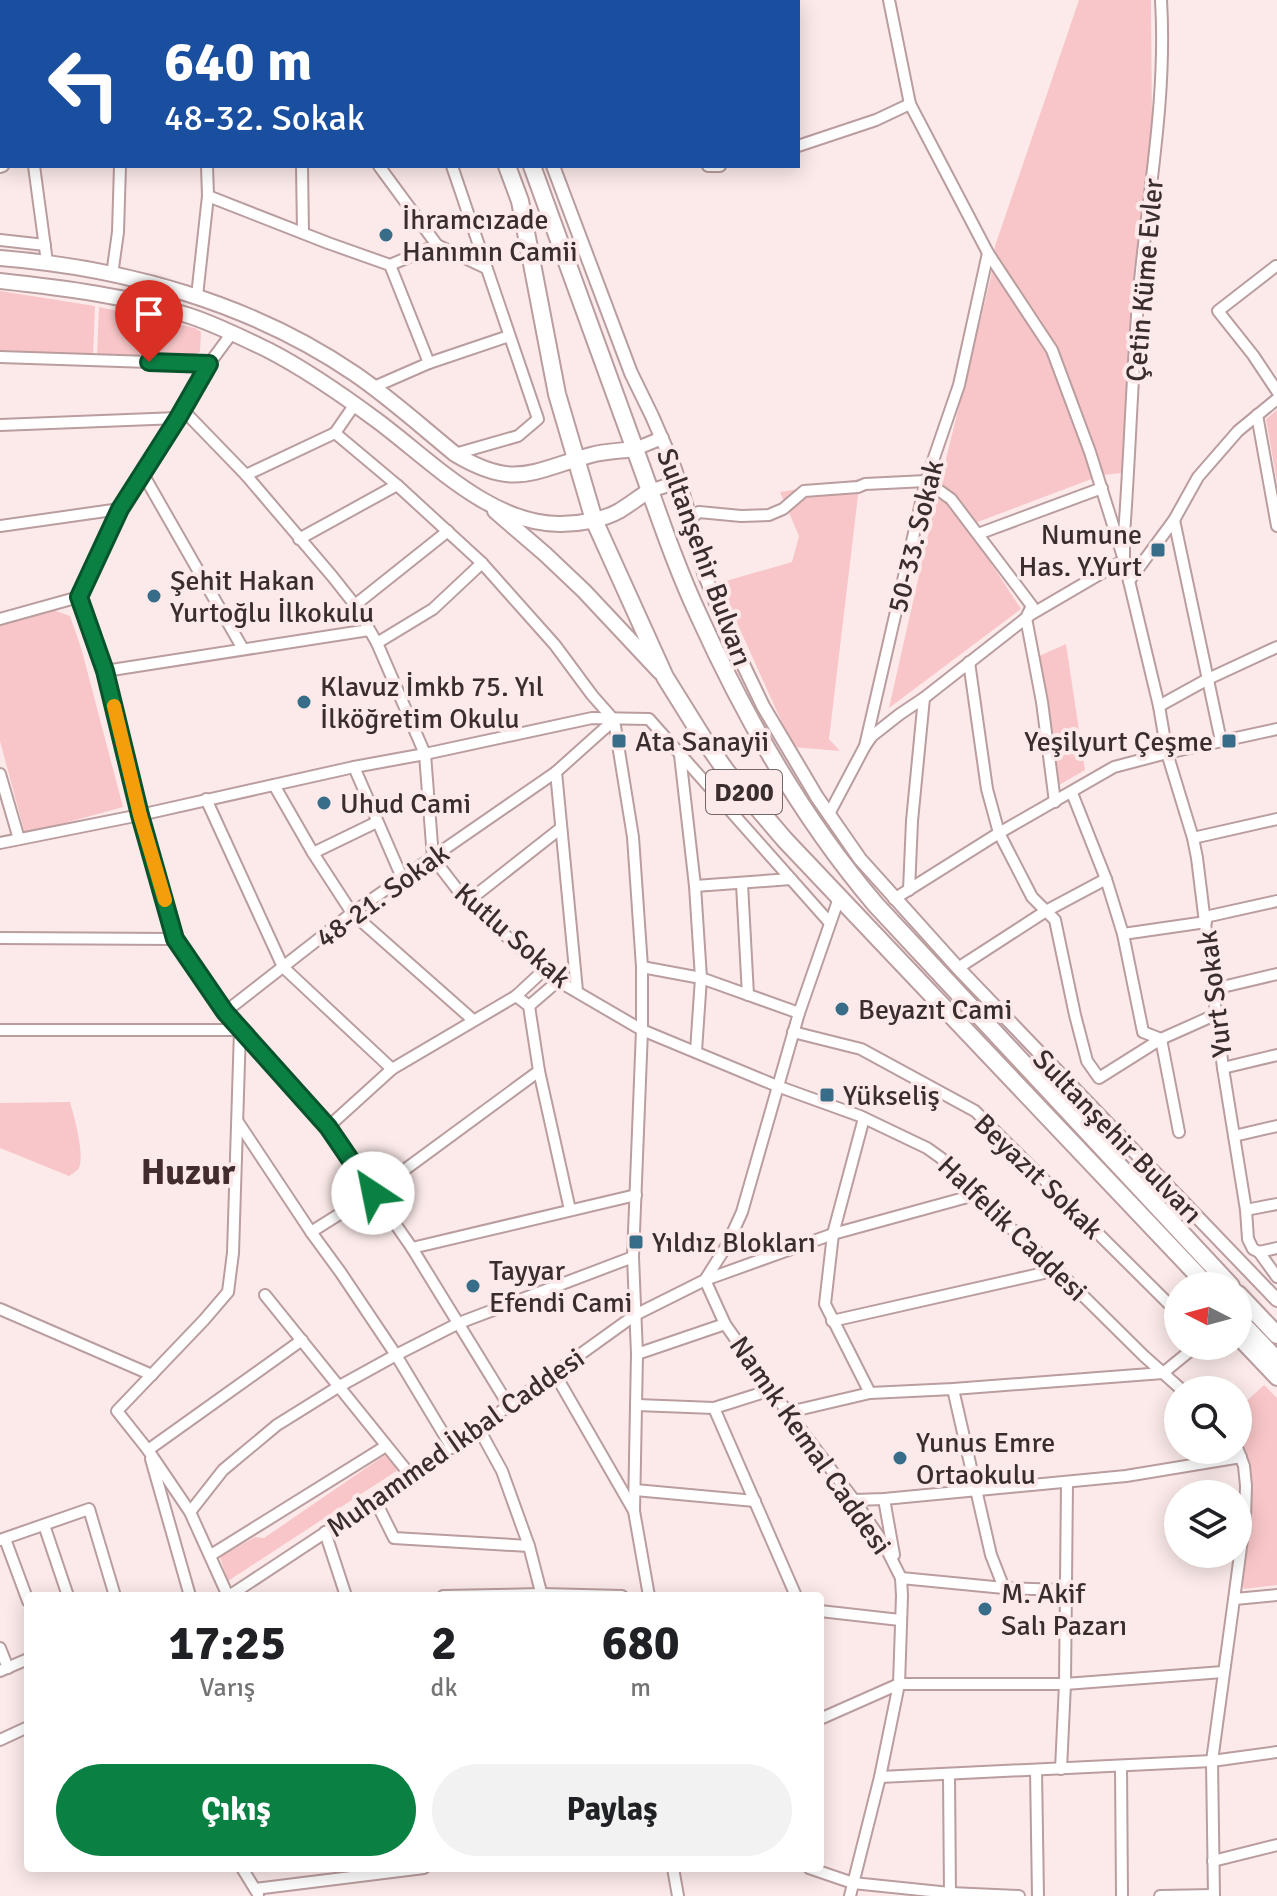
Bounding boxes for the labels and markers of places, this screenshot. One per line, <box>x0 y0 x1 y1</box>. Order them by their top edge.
place label: İhramcızade Hanımın Camii <box>402 203 578 269</box>
marker: İhramcızade Hanımın Camii <box>377 226 395 244</box>
pin <box>115 280 183 362</box>
place label: Numune Has. Y.Yurt <box>1018 518 1142 584</box>
marker: Numune Has. Y.Yurt <box>1149 541 1167 559</box>
place label: Şehit Hakan Yurtoğlu İlkokulu <box>170 564 374 630</box>
marker: Şehit Hakan Yurtoğlu İlkokulu <box>145 587 163 605</box>
place label: Klavuz İmkb 75. Yıl İlköğretim Okulu <box>320 670 544 736</box>
marker: Klavuz İmkb 75. Yıl İlköğretim Okulu <box>295 693 313 711</box>
place label: Ata Sanayii <box>635 725 769 759</box>
place label: Yeşilyurt Çeşme <box>1024 725 1213 759</box>
marker: Ata Sanayii <box>610 732 628 750</box>
marker: Yeşilyurt Çeşme <box>1220 732 1238 750</box>
place label: Uhud Cami <box>340 787 471 821</box>
marker: Uhud Cami <box>315 794 333 812</box>
place label: Beyazıt Cami <box>858 993 1012 1027</box>
marker: Beyazıt Cami <box>833 1000 851 1018</box>
place label: Yükseliş <box>843 1079 940 1113</box>
marker: Yükseliş <box>818 1086 836 1104</box>
place label: Yıldız Blokları <box>652 1226 816 1260</box>
marker: Yıldız Blokları <box>627 1233 645 1251</box>
place label: Tayyar Efendi Cami <box>489 1254 632 1320</box>
marker: Tayyar Efendi Cami <box>464 1277 482 1295</box>
place label: Yunus Emre Ortaokulu <box>916 1426 1055 1492</box>
marker: Yunus Emre Ortaokulu <box>891 1449 909 1467</box>
place label: M. Akif Salı Pazarı <box>1001 1577 1127 1643</box>
marker: M. Akif Salı Pazarı <box>976 1600 994 1618</box>

